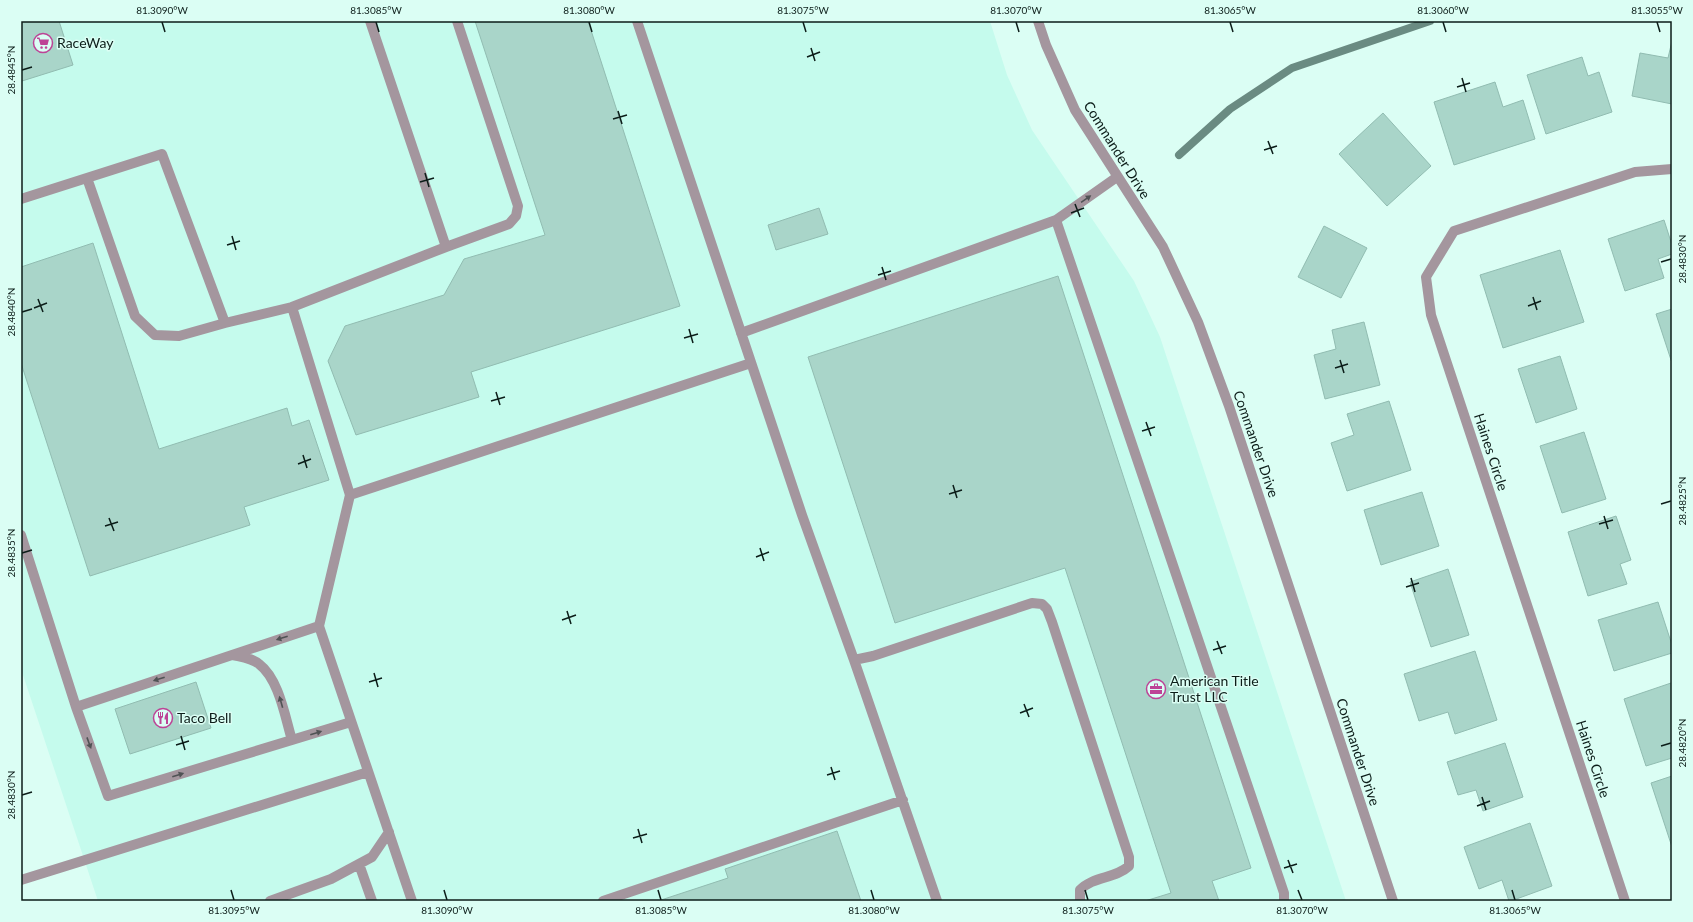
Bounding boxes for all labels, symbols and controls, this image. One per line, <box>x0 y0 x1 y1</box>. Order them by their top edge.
text: 81.3090°W <box>136 4 188 16</box>
text: 81.3085°W <box>350 4 402 16</box>
text: 81.3080°W <box>563 4 615 16</box>
text: 81.3075°W <box>777 4 829 16</box>
text: 81.3070°W <box>990 4 1042 16</box>
text: 81.3065°W <box>1204 4 1256 16</box>
text: 81.3060°W <box>1417 4 1469 16</box>
text: 81.3055°W <box>1631 4 1683 16</box>
supermarket icon: RaceWay <box>32 32 54 54</box>
place label: RaceWay <box>57 34 114 51</box>
text: 28.4845°N <box>5 46 17 94</box>
street label: Commander Drive <box>1081 98 1154 202</box>
one-way arrow <box>1081 195 1092 203</box>
text: 28.4830°N <box>1676 235 1688 283</box>
text: 28.4840°N <box>5 288 17 336</box>
street label: Commander Drive <box>1230 388 1283 500</box>
street label: Haines Circle <box>1471 411 1512 493</box>
text: 28.4825°N <box>1676 477 1688 525</box>
text: 28.4835°N <box>5 529 17 577</box>
one-way arrow <box>276 635 288 641</box>
place label: American Title Trust LLC <box>1170 672 1259 705</box>
one-way arrow <box>153 676 165 682</box>
office icon: American Title Trust LLC <box>1145 678 1167 700</box>
one-way arrow <box>278 696 284 708</box>
street label: Commander Drive <box>1333 696 1384 808</box>
restaurant icon: Taco Bell <box>152 707 174 729</box>
place label: Taco Bell <box>177 709 232 726</box>
street label: Haines Circle <box>1573 718 1614 800</box>
text: 28.4820°N <box>1676 719 1688 767</box>
one-way arrow <box>310 730 322 736</box>
one-way arrow <box>86 738 92 750</box>
text: 28.4830°N <box>5 771 17 819</box>
one-way arrow <box>173 772 185 778</box>
text: 81.3095°W <box>208 904 260 916</box>
text: 81.3090°W <box>421 904 473 916</box>
text: 81.3085°W <box>635 904 687 916</box>
text: 81.3080°W <box>848 904 900 916</box>
text: 81.3075°W <box>1062 904 1114 916</box>
text: 81.3070°W <box>1276 904 1328 916</box>
text: 81.3065°W <box>1489 904 1541 916</box>

